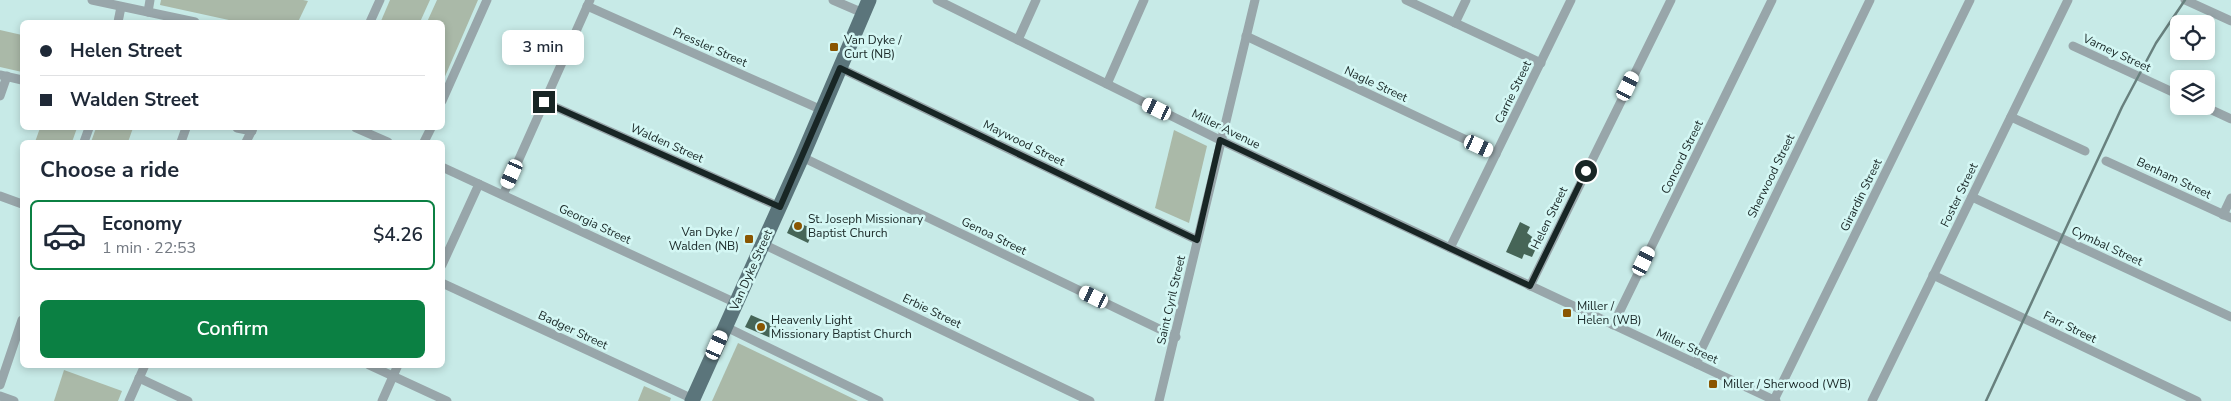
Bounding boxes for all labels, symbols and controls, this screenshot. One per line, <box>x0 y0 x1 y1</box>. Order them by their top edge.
map controls <box>2170 15 2215 115</box>
button: locate <box>2170 15 2215 60</box>
street label: Pressler Street <box>670 23 750 71</box>
callout: 3 min <box>503 29 585 64</box>
street label: Varney Street <box>2079 30 2154 76</box>
place label: Van Dyke / Curt (NB) <box>843 32 902 62</box>
text: 3 min <box>523 36 563 58</box>
text: Helen Street <box>70 38 182 64</box>
marker: Van Dyke / Curt (NB) <box>828 41 840 53</box>
street label: Carrie Street <box>1491 57 1535 126</box>
street label: Nagle Street <box>1342 62 1411 106</box>
car <box>1614 69 1641 103</box>
button: layers <box>2170 70 2215 115</box>
text: Walden Street <box>70 87 199 113</box>
route end <box>533 91 555 113</box>
car <box>1140 96 1173 122</box>
street label: Miller Avenue <box>1189 105 1263 153</box>
street label: Maywood Street <box>980 116 1068 170</box>
street label: Concord Street <box>1657 117 1707 197</box>
street label: Walden Street <box>628 120 707 167</box>
street label: Sherwood Street <box>1744 131 1799 221</box>
car <box>1462 133 1495 159</box>
street label: Benham Street <box>2134 154 2215 203</box>
text: Choose a ride <box>40 155 179 185</box>
street label: Girardin Street <box>1837 155 1886 234</box>
car <box>499 157 524 191</box>
route start <box>1575 160 1597 182</box>
street label: Foster Street <box>1937 160 1982 230</box>
street label: Helen Street <box>1527 183 1571 252</box>
street label: Georgia Street <box>556 200 634 248</box>
text: Economy <box>102 211 182 237</box>
place label: St. Joseph Missionary Baptist Church <box>808 211 924 241</box>
icon: car <box>42 213 87 258</box>
street label: Genoa Street <box>959 213 1030 259</box>
marker: St. Joseph Missionary Baptist Church <box>792 220 804 232</box>
text: $4.26 <box>373 222 423 248</box>
street label: Cymbal Street <box>2069 222 2146 270</box>
place label: Van Dyke / Walden (NB) <box>669 224 740 254</box>
street label: Van Dyke Street <box>726 226 776 314</box>
marker: Van Dyke / Walden (NB) <box>743 233 755 245</box>
text: 1 min · 22:53 <box>102 237 196 259</box>
car <box>1630 244 1657 278</box>
street label: Saint Cyril Street <box>1153 253 1189 346</box>
car <box>1077 284 1110 310</box>
street label: Erbie Street <box>900 290 965 332</box>
place label: Miller / Helen (WB) <box>1577 298 1642 328</box>
button: Confirm <box>40 300 425 358</box>
street label: Badger Street <box>536 307 611 353</box>
marker: Miller / Helen (WB) <box>1561 307 1573 319</box>
street label: Farr Street <box>2041 307 2100 347</box>
place label: Heavenly Light Missionary Baptist Church <box>771 312 912 342</box>
marker: Heavenly Light Missionary Baptist Church <box>755 321 767 333</box>
street label: Miller Street <box>1653 325 1721 368</box>
car <box>704 328 729 362</box>
place label: Miller / Sherwood (WB) <box>1723 376 1851 392</box>
marker: Miller / Sherwood (WB) <box>1707 378 1719 390</box>

